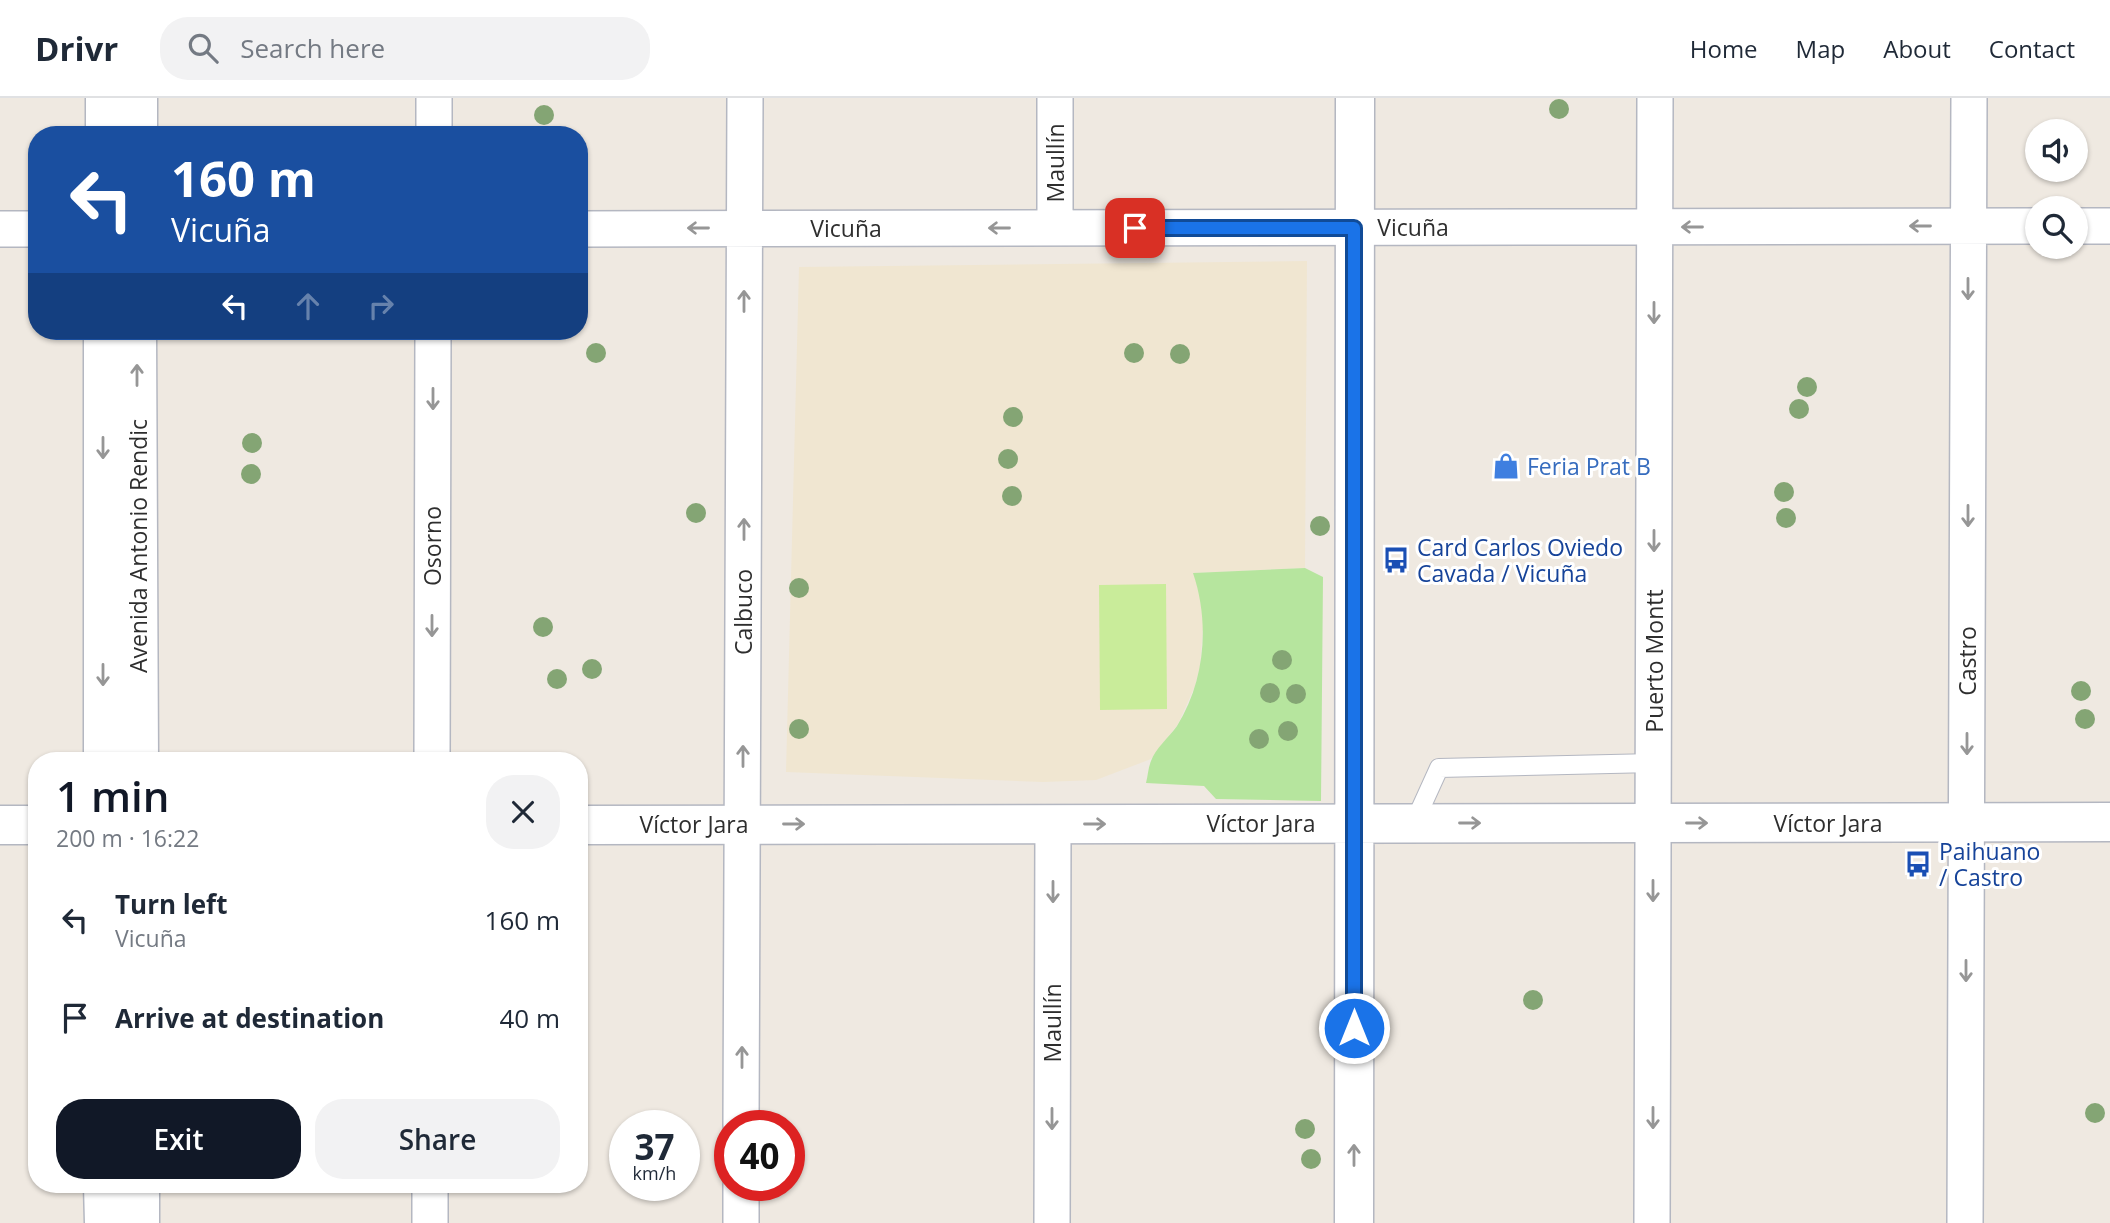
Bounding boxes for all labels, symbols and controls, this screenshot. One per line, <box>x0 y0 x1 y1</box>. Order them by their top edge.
search box <box>160 17 650 80</box>
text: Drivr <box>35 26 118 71</box>
icon: search <box>184 29 222 67</box>
text: Search here <box>240 30 385 66</box>
text: Home <box>1690 32 1758 65</box>
text: Map <box>1796 32 1845 65</box>
text: About <box>1883 32 1951 65</box>
text: Contact <box>1989 32 2075 65</box>
map controls <box>2025 119 2088 259</box>
button: sound <box>2025 119 2088 182</box>
street label: Maullín <box>1039 123 1071 203</box>
text: 160 m <box>171 145 316 211</box>
icon: left <box>56 154 147 245</box>
button: search <box>2025 196 2088 259</box>
pin <box>1105 198 1165 258</box>
text: Vicuña <box>171 208 271 251</box>
icon: arrive <box>1116 209 1154 247</box>
street label: Vicuña <box>1377 211 1449 243</box>
street label: Vicuña <box>810 212 882 244</box>
one-way arrow <box>1909 219 1932 233</box>
one-way arrow <box>1681 220 1704 234</box>
one-way arrow <box>687 221 710 235</box>
one-way arrow <box>988 221 1011 235</box>
one-way arrow <box>1961 277 1975 300</box>
icon: left <box>216 287 254 325</box>
icon: ahead <box>289 287 327 325</box>
icon: right <box>362 287 400 325</box>
one-way arrow <box>737 290 751 313</box>
one-way arrow <box>1647 301 1661 324</box>
one-way arrow <box>130 363 144 386</box>
one-way arrow <box>426 387 440 410</box>
street label: Avenida Antonio Rendic <box>122 419 154 673</box>
one-way arrow <box>96 436 110 459</box>
place label: Feria Prat B <box>1527 450 1651 482</box>
shop icon: Feria Prat B <box>1491 451 1521 481</box>
one-way arrow <box>1961 504 1975 527</box>
street label: Osorno <box>416 506 448 586</box>
one-way arrow <box>737 517 751 540</box>
one-way arrow <box>1647 529 1661 552</box>
place label: Card Carlos Oviedo Cavada / Vicuña <box>1417 531 1623 589</box>
bus stop icon: Card Carlos Oviedo Cavada / Vicuña <box>1381 545 1411 575</box>
street label: Calbuco <box>727 569 759 655</box>
street label: Puerto Montt <box>1638 589 1670 733</box>
one-way arrow <box>425 615 439 638</box>
street label: Castro <box>1951 626 1983 696</box>
one-way arrow <box>96 664 110 687</box>
one-way arrow <box>1960 732 1974 755</box>
one-way arrow <box>736 745 750 768</box>
text: 1 min <box>56 767 169 824</box>
button: close <box>486 775 560 849</box>
street label: Víctor Jara <box>1206 807 1316 839</box>
street label: Víctor Jara <box>1773 807 1883 839</box>
street label: Víctor Jara <box>639 808 749 840</box>
one-way arrow <box>1458 816 1481 830</box>
one-way arrow <box>1686 816 1709 830</box>
one-way arrow <box>783 817 806 831</box>
one-way arrow <box>1084 817 1107 831</box>
text: 200 m · 16:22 <box>56 822 199 854</box>
place label: Paihuano / Castro <box>1939 835 2040 893</box>
bus stop icon: Paihuano / Castro <box>1903 849 1933 879</box>
one-way arrow <box>1646 879 1660 902</box>
one-way arrow <box>1046 880 1060 903</box>
text: Turn left <box>115 886 227 922</box>
icon: left <box>56 901 94 939</box>
text: 160 m <box>485 902 560 938</box>
text: Vicuña <box>115 922 187 954</box>
one-way arrow <box>1959 959 1973 982</box>
street label: Maullín <box>1036 983 1068 1063</box>
position arrow <box>1317 991 1391 1065</box>
icon: arrive <box>56 999 94 1037</box>
text: Arrive at destination <box>115 1000 384 1036</box>
text: 40 m <box>499 1000 560 1036</box>
one-way arrow <box>735 1046 749 1069</box>
button: Exit <box>56 1099 301 1179</box>
button: Share <box>315 1099 560 1179</box>
one-way arrow <box>1646 1106 1660 1129</box>
one-way arrow <box>1045 1108 1059 1131</box>
speed limit sign: 40 <box>714 1110 805 1201</box>
text: 37 <box>634 1123 675 1170</box>
one-way arrow <box>1347 1144 1361 1167</box>
text: km/h <box>633 1161 676 1185</box>

